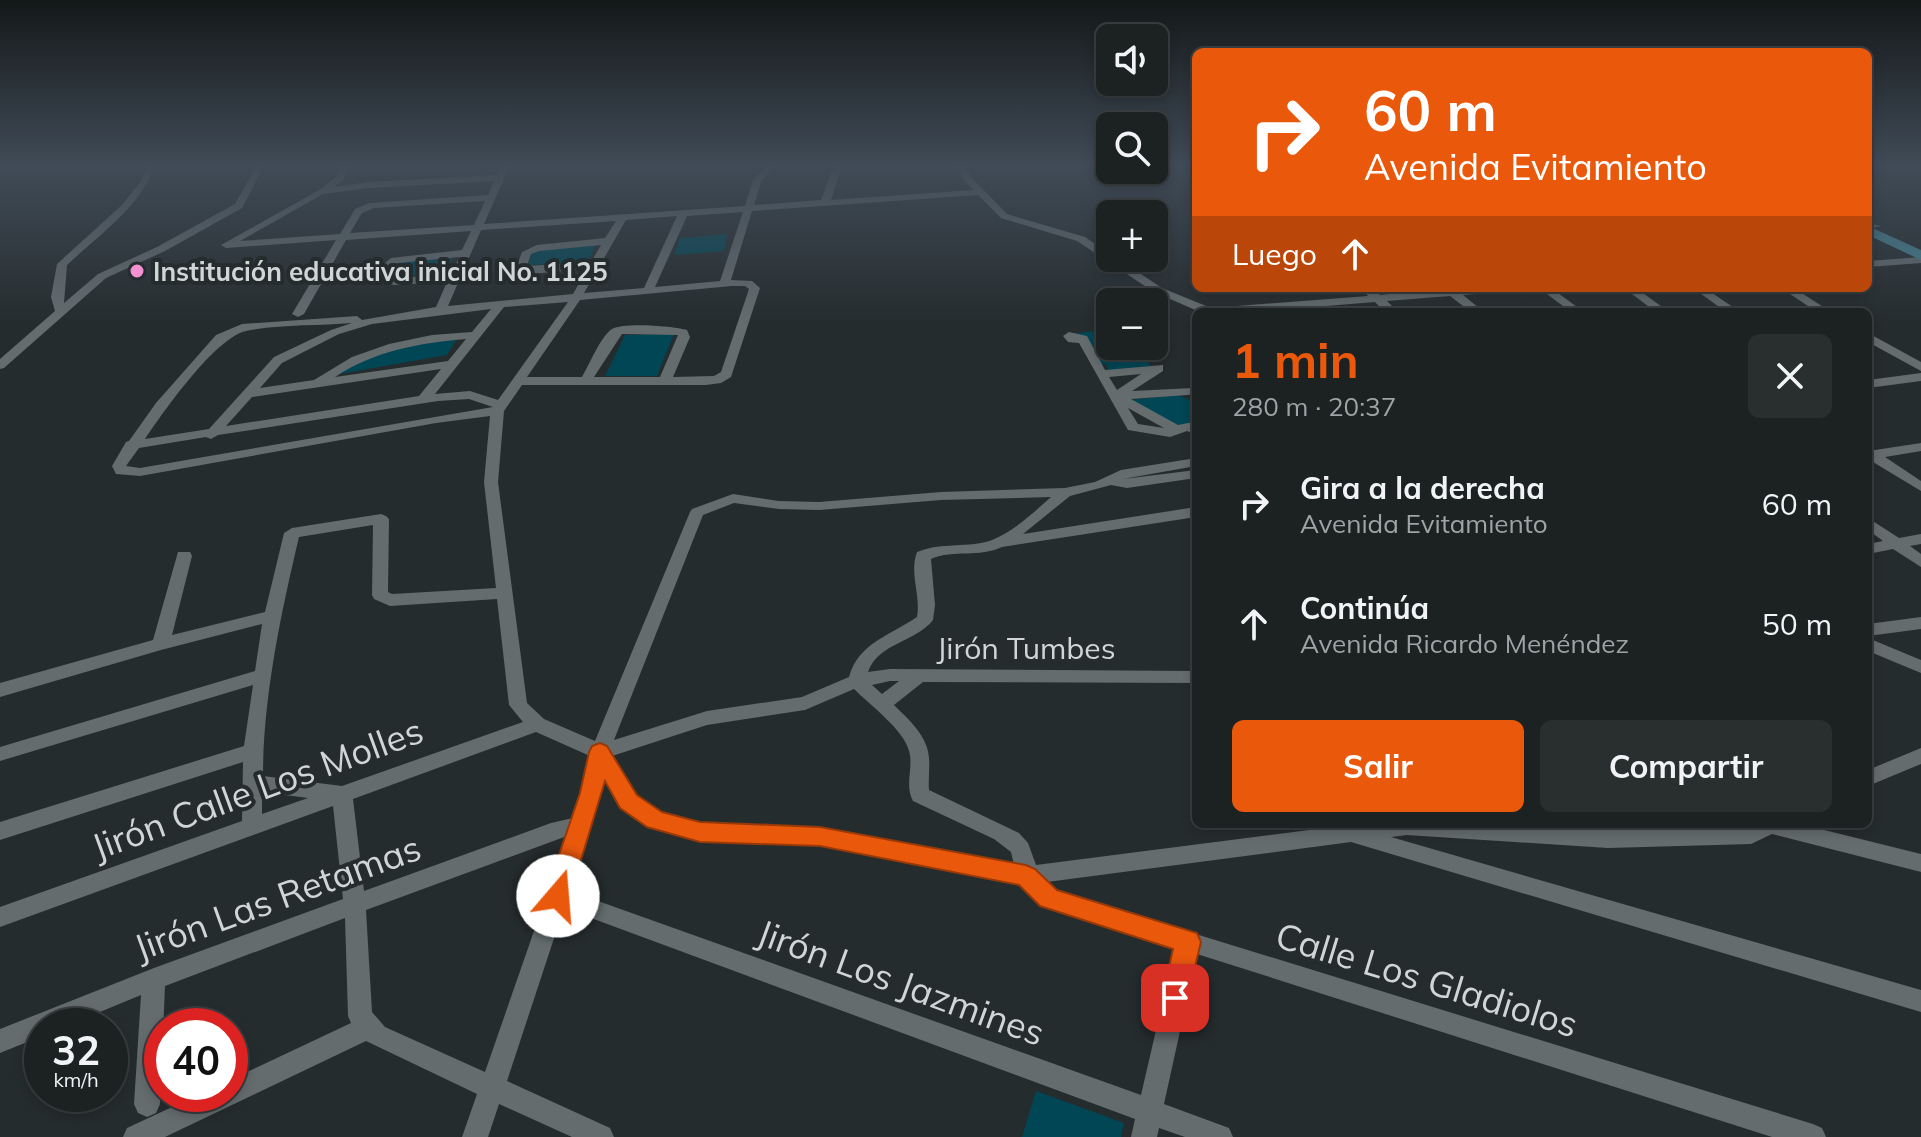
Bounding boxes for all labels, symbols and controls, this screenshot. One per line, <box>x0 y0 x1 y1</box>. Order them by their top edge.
map controls <box>1096 24 1168 360</box>
button: sound <box>1096 24 1168 96</box>
text: 60 m <box>1364 75 1497 145</box>
icon: right <box>1232 80 1336 184</box>
button: search <box>1096 112 1168 184</box>
text: Avenida Evitamiento <box>1364 144 1707 189</box>
button: + <box>1096 200 1168 272</box>
icon: ahead <box>1333 232 1377 276</box>
text: Luego <box>1232 235 1317 273</box>
place label: Institución educativa inicial No. 1125 <box>153 255 608 288</box>
marker: Institución educativa inicial No. 1125 <box>128 262 146 280</box>
button: − <box>1096 288 1168 360</box>
text: 1 min <box>1232 330 1359 390</box>
button: close <box>1748 334 1832 418</box>
text: 280 m · 20:37 <box>1232 390 1396 423</box>
text: Gira a la derecha <box>1300 469 1545 507</box>
icon: right <box>1232 482 1276 526</box>
text: 60 m <box>1762 485 1832 523</box>
text: Avenida Evitamiento <box>1300 507 1548 540</box>
text: Continúa <box>1300 589 1429 627</box>
icon: ahead <box>1232 602 1276 646</box>
text: 50 m <box>1762 605 1832 643</box>
text: Avenida Ricardo Menéndez <box>1300 627 1629 660</box>
street label: Jirón Tumbes <box>936 629 1116 667</box>
street label: Jirón Calle Los Molles <box>85 707 429 869</box>
button: Salir <box>1232 720 1524 812</box>
button: Compartir <box>1540 720 1832 812</box>
street label: Jirón Las Retamas <box>127 824 427 970</box>
position arrow <box>516 854 600 938</box>
street label: Jirón Los Jazmines <box>751 909 1051 1055</box>
street label: Calle Los Gladiolos <box>1271 912 1583 1046</box>
pin <box>1141 964 1209 1032</box>
icon: arrive <box>1153 976 1197 1020</box>
speed limit sign: 40 <box>144 1008 248 1112</box>
text: 32 <box>52 1025 100 1075</box>
text: km/h <box>53 1067 99 1092</box>

